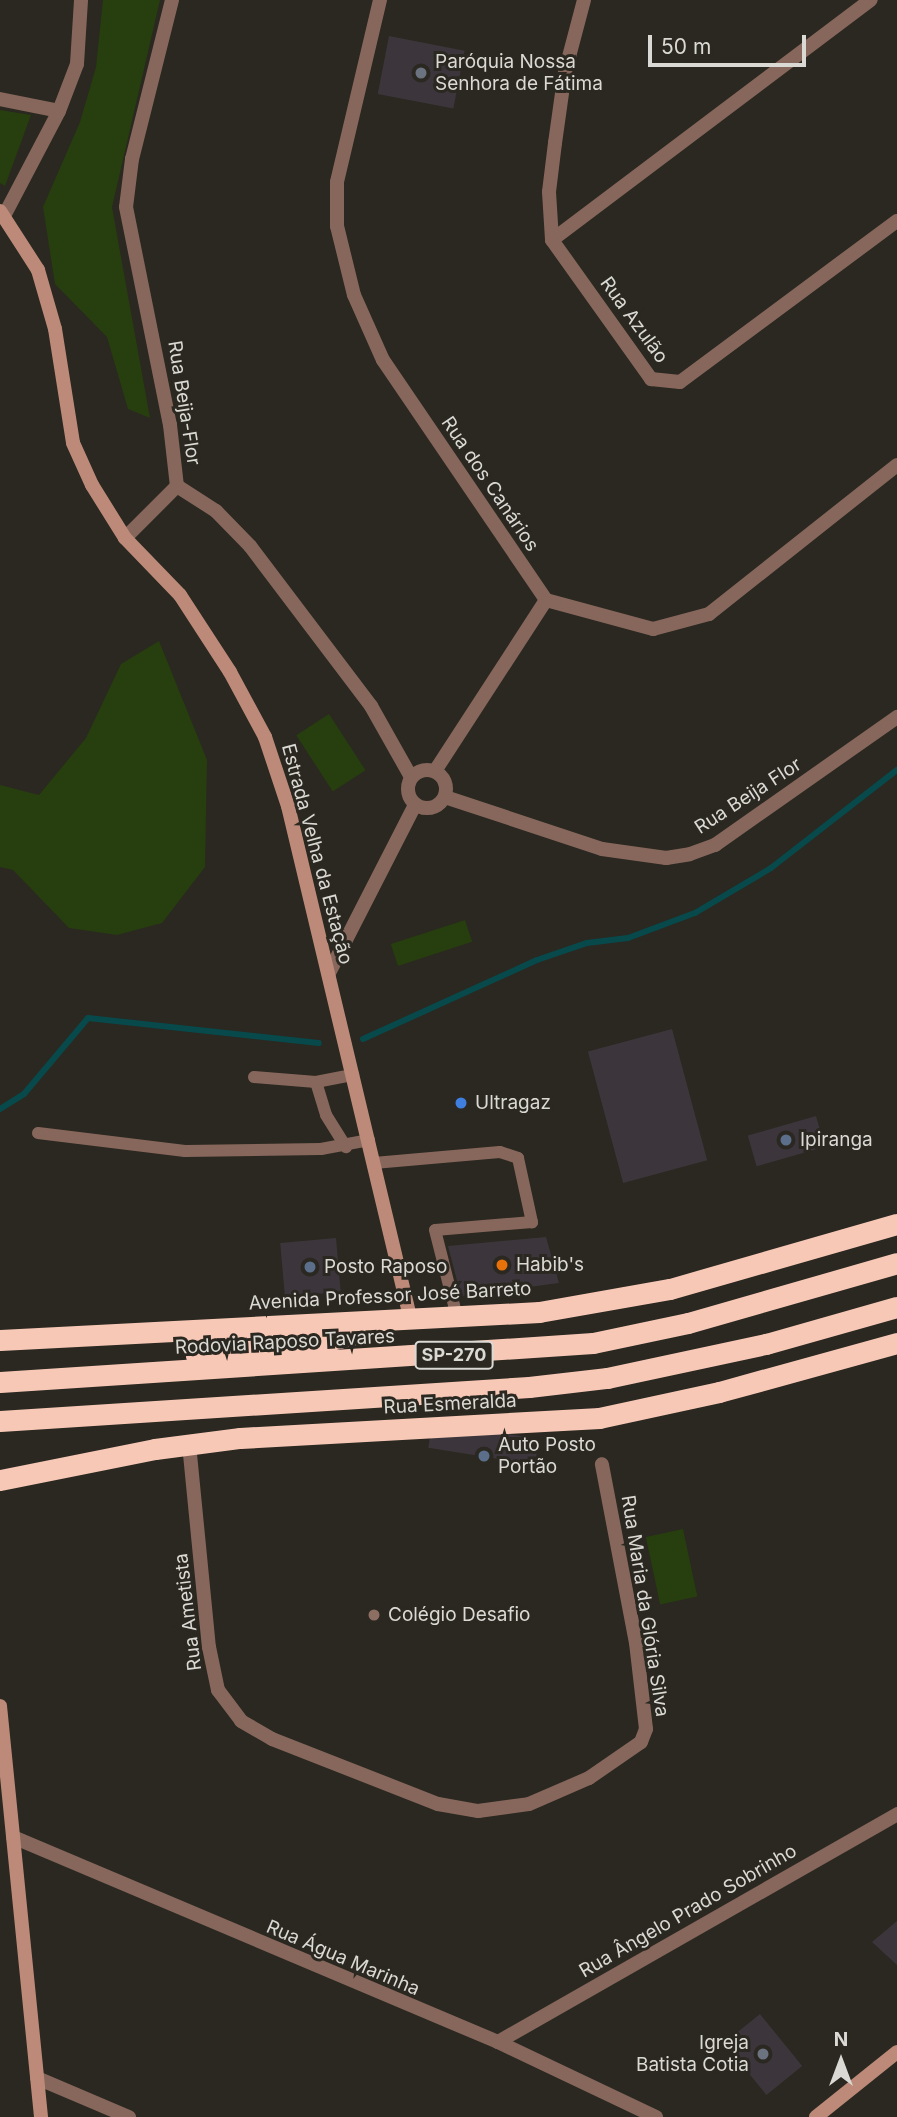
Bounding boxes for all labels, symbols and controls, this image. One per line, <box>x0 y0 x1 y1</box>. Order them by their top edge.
scale bar <box>652 21 810 65</box>
text: 50 m <box>661 34 711 59</box>
place label: Paróquia Nossa Senhora de Fátima <box>435 51 603 95</box>
marker: Paróquia Nossa Senhora de Fátima <box>413 65 429 81</box>
street label: Rua Azulão <box>595 272 673 368</box>
street label: Rua Beija-Flor <box>163 339 205 467</box>
street label: Rua dos Canários <box>436 412 544 556</box>
street label: Estrada Velha da Estação <box>277 741 357 967</box>
street label: Rua Beija Flor <box>690 753 806 839</box>
place label: Ultragaz <box>475 1092 551 1114</box>
marker: Ultragaz <box>453 1095 469 1111</box>
place label: Ipiranga <box>800 1129 873 1151</box>
marker: Ipiranga <box>778 1132 794 1148</box>
place label: Habib's <box>516 1254 584 1276</box>
place label: Posto Raposo <box>324 1256 447 1278</box>
marker: Habib's <box>494 1257 510 1273</box>
marker: Posto Raposo <box>302 1259 318 1275</box>
street label: Avenida Professor José Barreto <box>248 1277 532 1315</box>
street label: Rodovia Raposo Tavares <box>174 1325 396 1359</box>
road number: SP-270 <box>414 1340 494 1370</box>
street label: Rua Esmeralda <box>383 1389 517 1419</box>
place label: Auto Posto Portão <box>498 1434 596 1478</box>
marker: Auto Posto Portão <box>476 1448 492 1464</box>
street label: Rua Maria da Glória Silva <box>616 1494 674 1718</box>
street label: Rua Ametista <box>169 1552 207 1672</box>
place label: Colégio Desafio <box>388 1604 530 1626</box>
marker: Colégio Desafio <box>366 1607 382 1623</box>
street label: Rua Ângelo Prado Sobrinho <box>575 1839 801 1983</box>
street label: Rua Água Marinha <box>263 1915 423 2001</box>
north arrow <box>806 2026 876 2096</box>
text: N <box>834 2028 848 2051</box>
place label: Igreja Batista Cotia <box>636 2032 749 2076</box>
marker: Igreja Batista Cotia <box>755 2046 771 2062</box>

